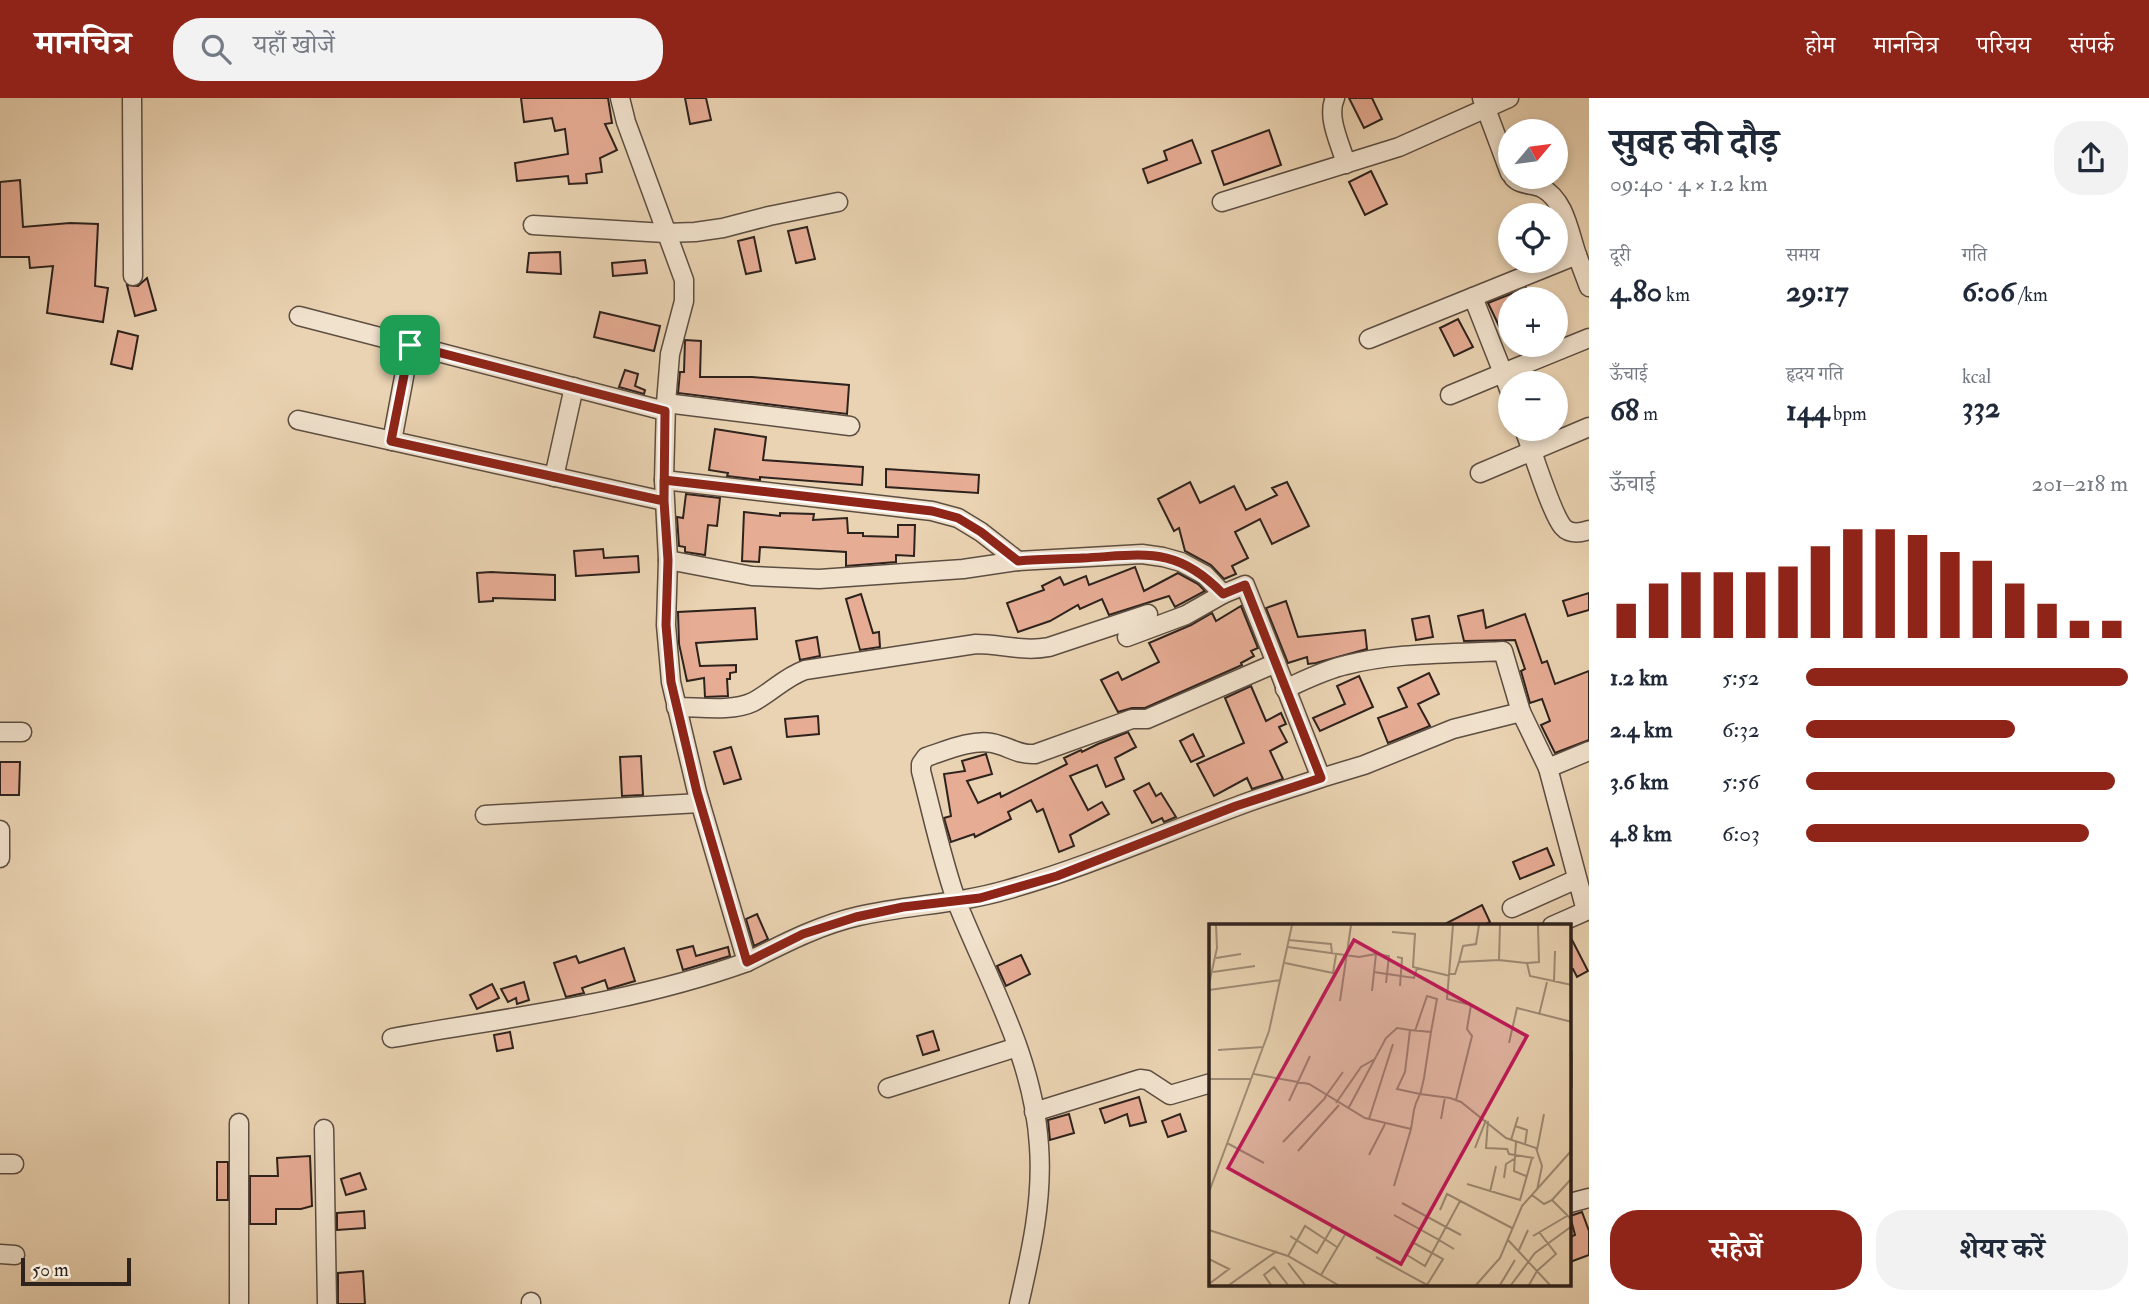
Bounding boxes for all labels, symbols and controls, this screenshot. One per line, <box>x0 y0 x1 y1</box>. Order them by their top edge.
search box <box>173 18 663 81</box>
text: मानचित्र <box>35 23 131 64</box>
text: यहाँ खोजें <box>253 29 335 61</box>
icon: search <box>197 30 235 68</box>
text: होम <box>1805 30 1835 61</box>
text: मानचित्र <box>1873 30 1939 61</box>
text: परिचय <box>1977 30 2031 61</box>
text: संपर्क <box>2069 30 2114 61</box>
north arrow <box>1498 119 1568 189</box>
map controls <box>1498 119 1568 441</box>
text: सुबह की दौड़ <box>1610 119 1779 167</box>
button: share <box>2054 121 2128 195</box>
text: 09:40 · 4 × 1.2 km <box>1610 169 1768 198</box>
button: locate <box>1498 203 1568 273</box>
text: दूरी <box>1610 243 1631 267</box>
text: समय <box>1786 243 1819 267</box>
text: गति <box>1962 243 1987 267</box>
text: 4.80 <box>1610 273 1662 310</box>
text: 29:17 <box>1786 273 1848 310</box>
text: 6:06 <box>1962 273 2015 310</box>
text: km <box>1662 283 1690 307</box>
text: /km <box>2015 283 2048 307</box>
button: + <box>1498 287 1568 357</box>
pin <box>380 315 440 375</box>
icon: arrive <box>391 326 429 364</box>
text: ऊँचाई <box>1610 362 1647 386</box>
text: हृदय गति <box>1786 362 1843 386</box>
text: kcal <box>1962 365 1991 389</box>
button: − <box>1498 371 1568 441</box>
text: 332 <box>1962 389 2000 426</box>
text: 68 <box>1610 392 1639 429</box>
text: 144 <box>1786 392 1829 429</box>
text: m <box>1639 402 1658 426</box>
text: bpm <box>1829 402 1867 426</box>
text: ऊँचाई <box>1610 469 1655 498</box>
text: 201–218 m <box>2032 469 2128 498</box>
text: 1.2 km <box>1610 663 1668 692</box>
text: 5:52 <box>1722 663 1759 692</box>
text: 2.4 km <box>1610 715 1673 744</box>
text: 6:32 <box>1722 715 1760 744</box>
text: 3.6 km <box>1610 767 1669 796</box>
text: 5:56 <box>1722 767 1759 796</box>
text: 4.8 km <box>1610 819 1672 848</box>
text: 6:03 <box>1722 819 1760 848</box>
inset map <box>1209 924 1572 1286</box>
button: सहेजें <box>1610 1210 1862 1290</box>
button: शेयर करें <box>1876 1210 2128 1290</box>
scale bar <box>21 1255 131 1287</box>
text: 50 m <box>32 1258 69 1282</box>

